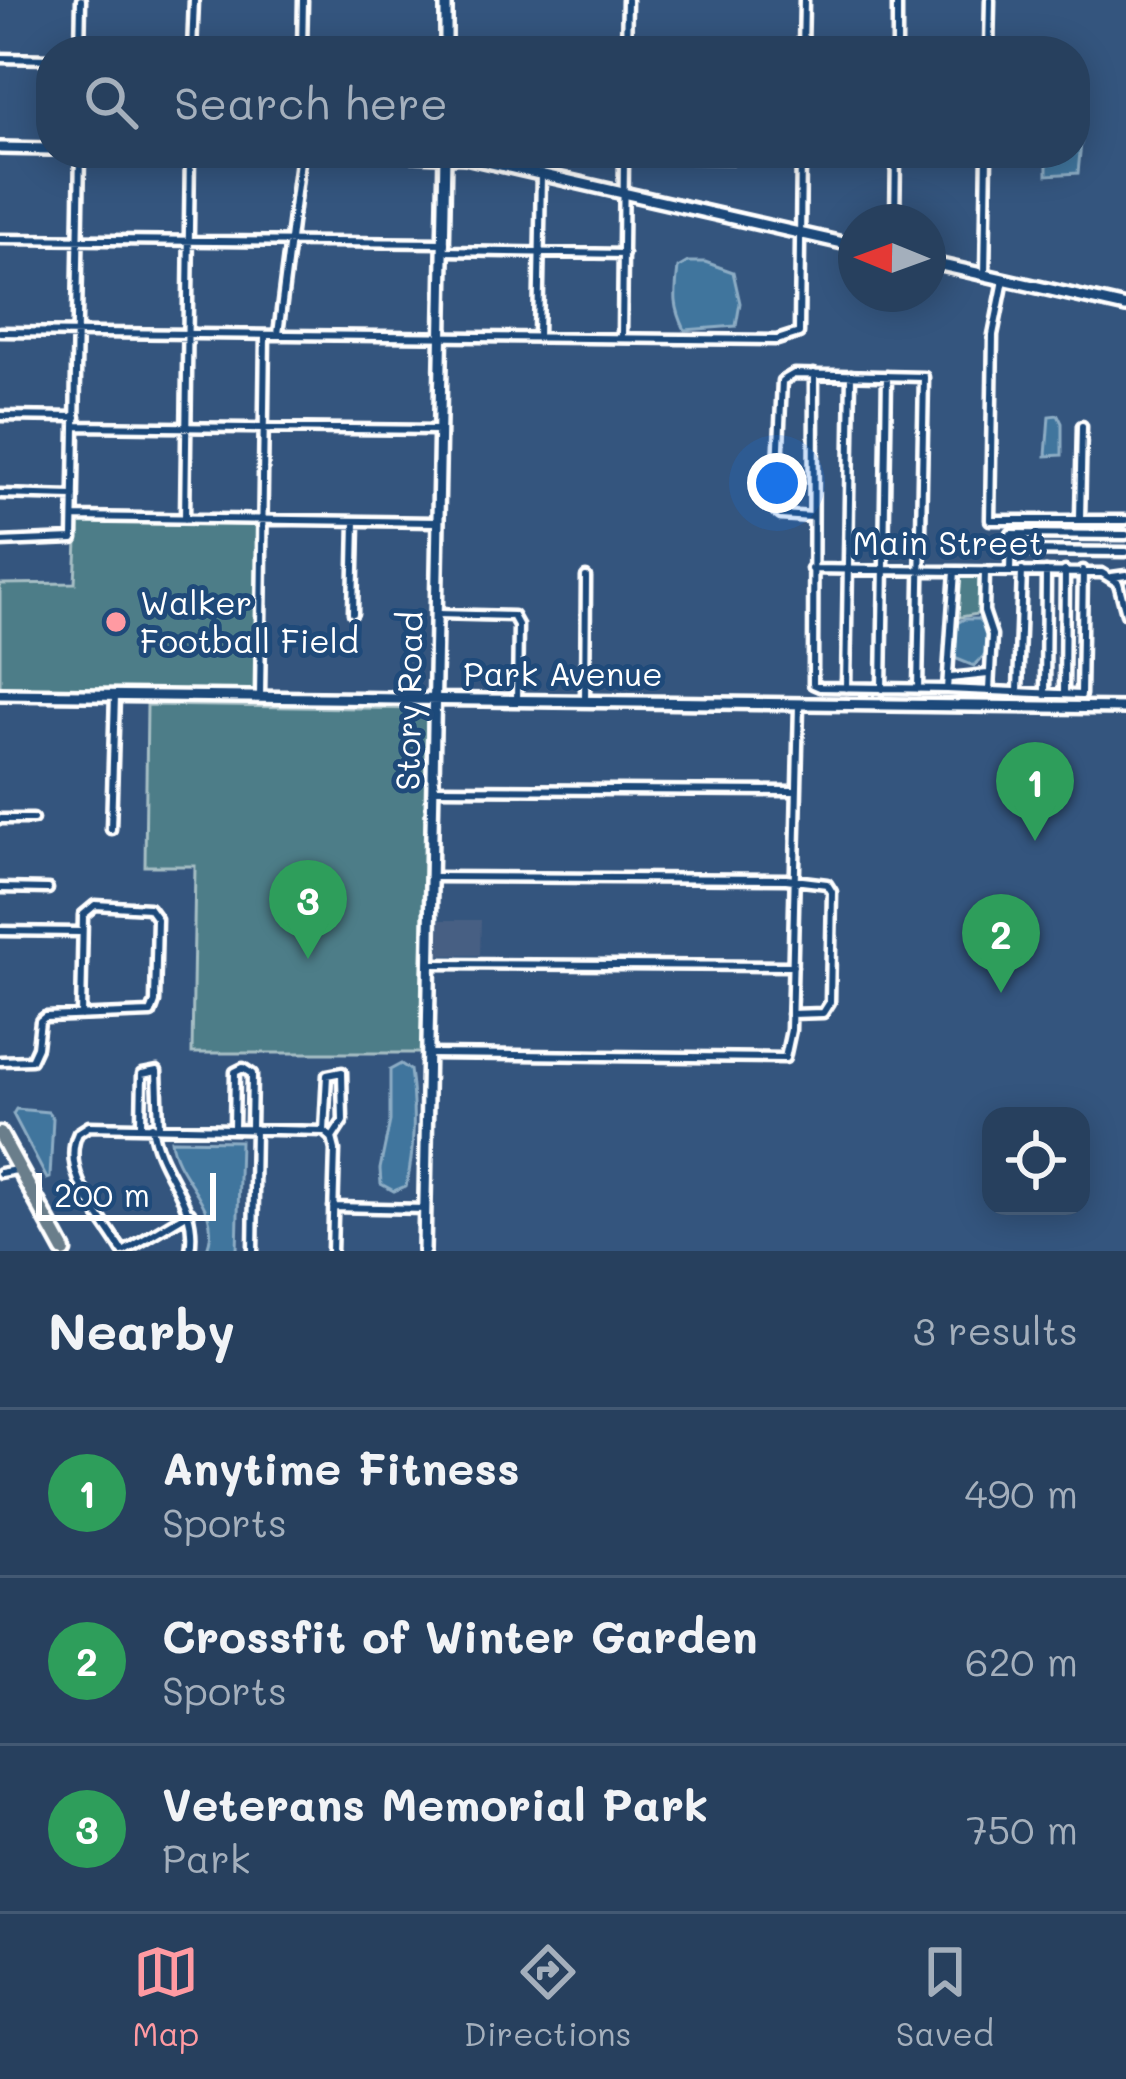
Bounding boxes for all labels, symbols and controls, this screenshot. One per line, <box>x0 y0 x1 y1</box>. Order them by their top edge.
search box <box>36 36 1090 168</box>
icon: search <box>78 69 144 135</box>
text: Search here <box>174 73 448 131</box>
north arrow <box>838 204 946 312</box>
your location <box>747 453 807 513</box>
street label: Main Street <box>853 520 1043 563</box>
place label: Walker Football Field <box>140 580 359 661</box>
marker: Walker Football Field <box>103 609 129 635</box>
street label: Story Road <box>384 611 432 791</box>
street label: Park Avenue <box>463 651 663 694</box>
pin: 1 <box>996 742 1074 841</box>
pin: 3 <box>269 860 347 959</box>
pin: 2 <box>962 894 1040 993</box>
map controls <box>982 1107 1090 1215</box>
button: locate <box>982 1107 1090 1215</box>
scale bar <box>36 1167 216 1220</box>
text: 200 m <box>54 1172 150 1215</box>
text: Nearby <box>48 1296 235 1363</box>
text: 3 results <box>913 1304 1078 1355</box>
text: Anytime Fitness <box>162 1438 520 1496</box>
text: 1 <box>78 1467 96 1518</box>
text: 490 m <box>964 1467 1078 1518</box>
text: Sports <box>162 1496 287 1547</box>
text: Crossfit of Winter Garden <box>162 1606 758 1664</box>
text: 2 <box>76 1635 98 1686</box>
text: 620 m <box>965 1635 1078 1686</box>
text: Sports <box>162 1664 287 1715</box>
text: Veterans Memorial Park <box>162 1774 708 1832</box>
text: 3 <box>75 1803 99 1854</box>
text: 750 m <box>966 1803 1078 1854</box>
text: Park <box>162 1832 250 1883</box>
tab: Map <box>132 1939 199 2054</box>
tab: Directions <box>464 1939 631 2054</box>
tab: Saved <box>896 1939 994 2054</box>

